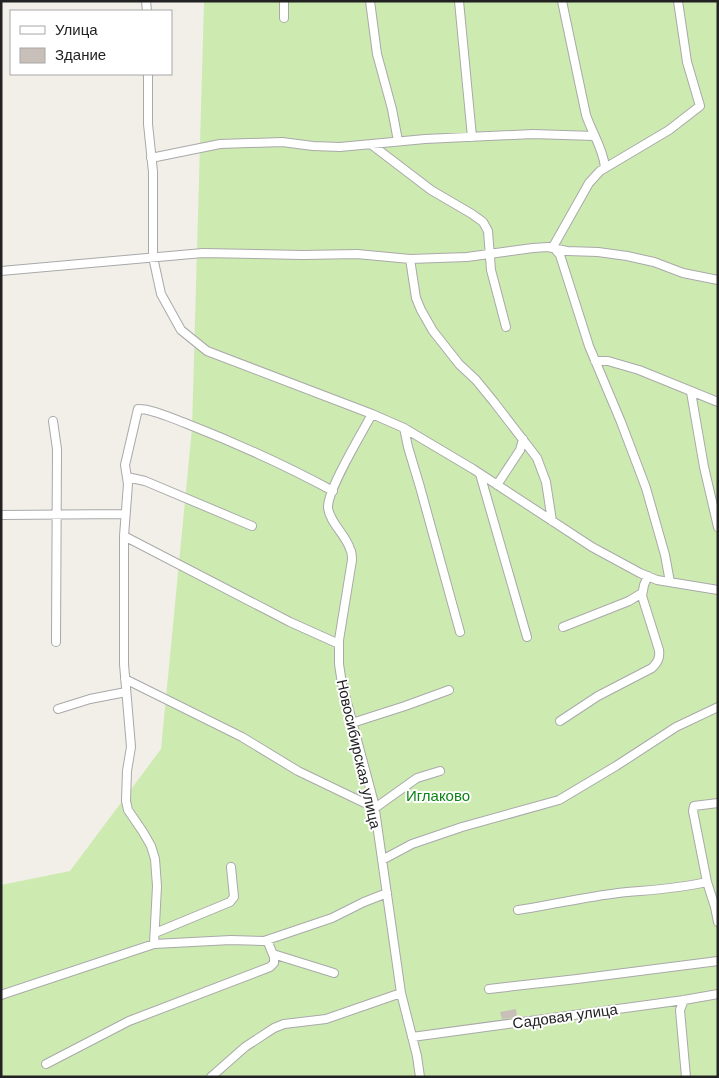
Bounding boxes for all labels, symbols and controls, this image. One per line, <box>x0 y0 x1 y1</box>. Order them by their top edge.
legend <box>10 10 172 75</box>
text: Улица <box>55 21 98 38</box>
text: Здание <box>55 46 106 63</box>
street label: Новосибирская улица <box>334 678 385 831</box>
park label: Иглаково <box>406 787 470 804</box>
street label: Садовая улица <box>511 1000 619 1032</box>

